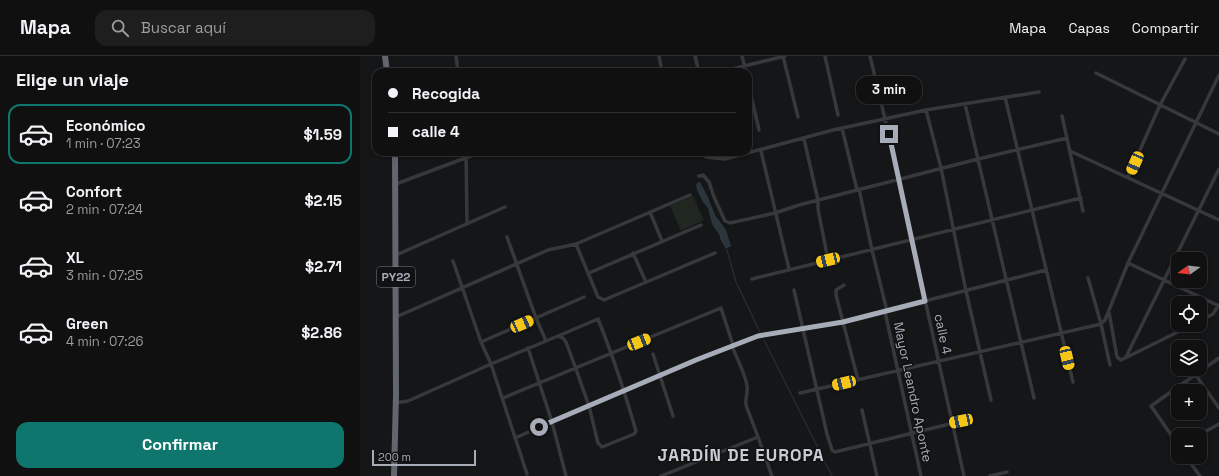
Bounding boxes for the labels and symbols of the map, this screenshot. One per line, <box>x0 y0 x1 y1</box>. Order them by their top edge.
callout: 3 min <box>856 76 922 104</box>
route end <box>880 125 898 143</box>
car <box>1125 150 1145 176</box>
car <box>815 251 841 269</box>
north arrow <box>1171 252 1207 288</box>
road number: PY22 <box>377 267 415 287</box>
street label: calle 4 <box>930 312 956 356</box>
car <box>509 314 535 334</box>
street label: Mayor Leandro Aponte <box>890 320 936 464</box>
car <box>626 332 652 352</box>
car <box>1058 345 1076 371</box>
car <box>831 374 857 392</box>
car <box>948 413 974 429</box>
route start <box>530 418 548 436</box>
district label: JARDÍN DE EUROPA <box>657 444 825 466</box>
scale bar <box>372 448 476 467</box>

